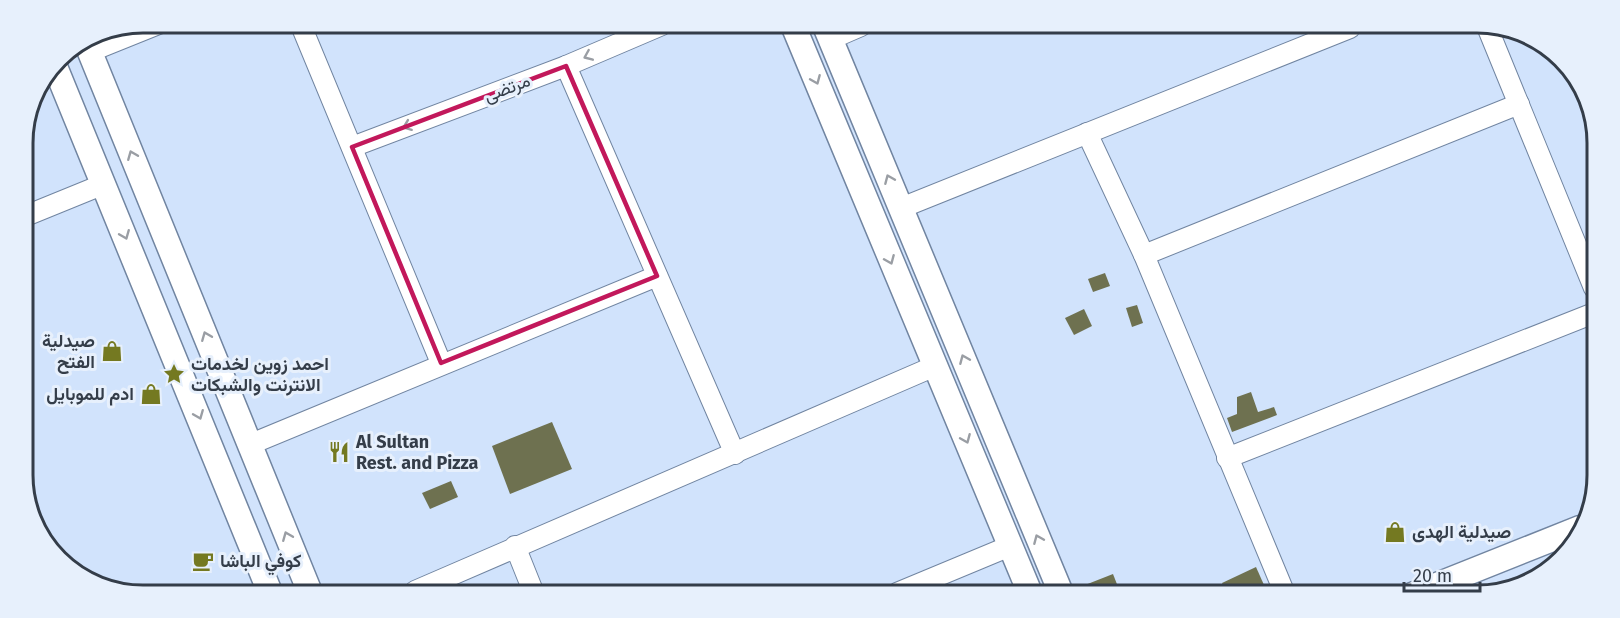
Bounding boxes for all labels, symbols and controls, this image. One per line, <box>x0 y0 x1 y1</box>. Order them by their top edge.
one-way arrow <box>584 49 595 61</box>
street label: مرتضى <box>481 69 533 107</box>
one-way arrow <box>809 73 821 84</box>
one-way arrow <box>402 119 413 131</box>
one-way arrow <box>127 150 139 161</box>
one-way arrow <box>884 174 896 185</box>
one-way arrow <box>118 229 130 240</box>
one-way arrow <box>883 253 895 264</box>
place label: صيدلية الفتح <box>42 330 95 374</box>
one-way arrow <box>201 331 213 342</box>
shop icon: صيدلية الفتح <box>100 339 124 363</box>
place label: احمد زوين لخدمات الانترنت والشبكات <box>191 353 329 396</box>
one-way arrow <box>959 355 971 366</box>
place icon: احمد زوين لخدمات الانترنت والشبكات <box>162 362 186 386</box>
shop icon: ادم للموبايل <box>139 382 163 406</box>
place label: ادم للموبايل <box>46 383 134 406</box>
one-way arrow <box>192 409 204 420</box>
place label: Al Sultan Rest. and Pizza <box>355 431 479 474</box>
one-way arrow <box>959 433 971 444</box>
restaurant icon: Al Sultan Rest. and Pizza <box>327 440 351 464</box>
shop icon: صيدلية الهدى <box>1383 520 1407 544</box>
place label: صيدلية الهدى <box>1412 521 1511 543</box>
one-way arrow <box>282 531 294 542</box>
one-way arrow <box>1033 535 1045 546</box>
cafe icon: كوفي الباشا <box>191 549 215 573</box>
place label: كوفي الباشا <box>220 550 301 576</box>
scale bar <box>1404 555 1480 593</box>
text: 20 m <box>1413 565 1452 587</box>

